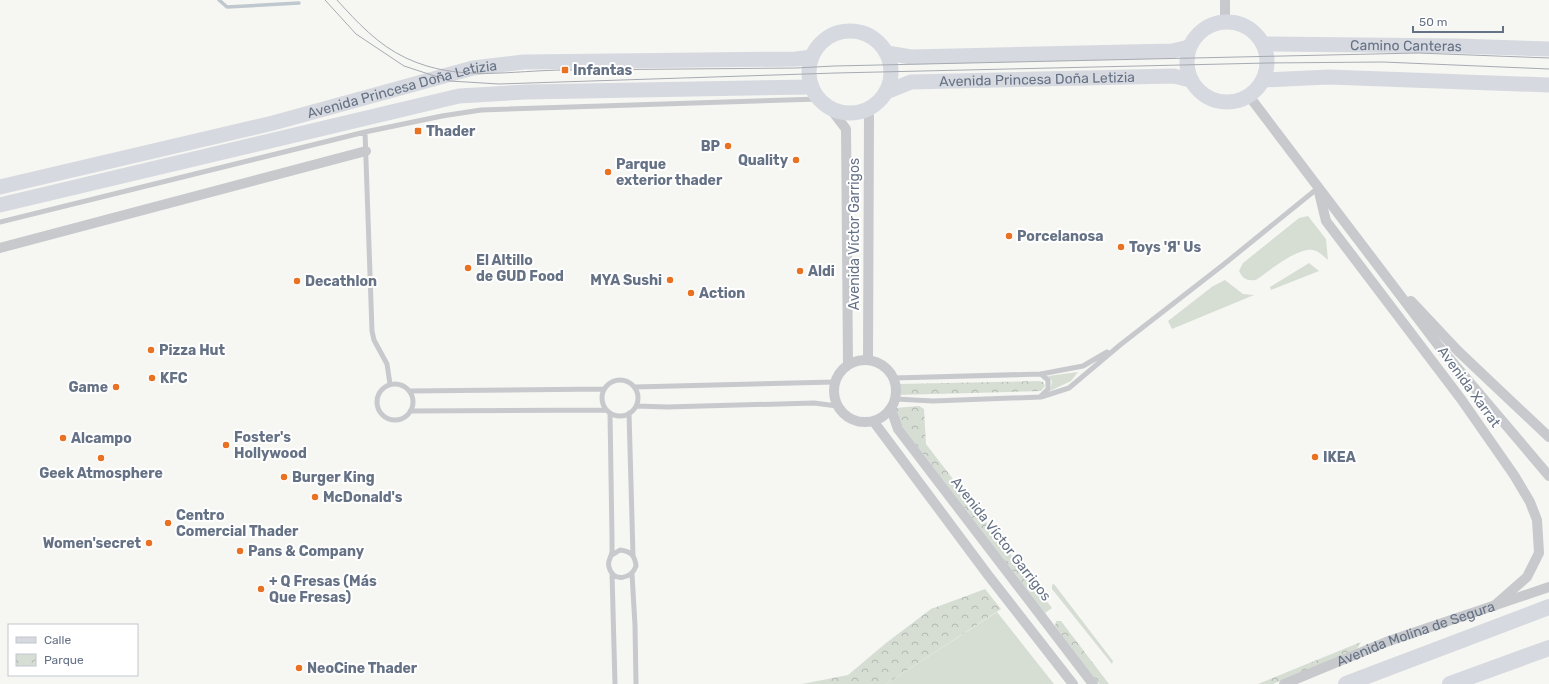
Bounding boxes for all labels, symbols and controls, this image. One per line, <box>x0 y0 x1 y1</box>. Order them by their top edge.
scale bar <box>1413 8 1503 34</box>
text: 50 m <box>1419 15 1447 29</box>
street label: Camino Canteras <box>1350 36 1462 55</box>
street label: Avenida Princesa Doña Letizia <box>305 57 498 122</box>
place label: Infantas <box>573 62 633 79</box>
marker: Infantas <box>560 65 570 75</box>
street label: Avenida Princesa Doña Letizia <box>939 68 1135 90</box>
place label: Thader <box>426 123 476 140</box>
marker: Thader <box>413 126 423 136</box>
place label: BP <box>701 138 721 155</box>
marker: BP <box>723 141 733 151</box>
place label: Quality <box>738 152 789 169</box>
marker: Quality <box>791 155 801 165</box>
place label: Parque exterior thader <box>616 156 723 189</box>
street label: Avenida Víctor Garrigos <box>846 158 863 310</box>
marker: Parque exterior thader <box>603 167 613 177</box>
place label: Porcelanosa <box>1017 228 1104 245</box>
marker: Porcelanosa <box>1004 231 1014 241</box>
place label: Toys 'Я' Us <box>1129 239 1201 256</box>
marker: Toys 'Я' Us <box>1116 242 1126 252</box>
place label: El Altillo de GUD Food <box>476 252 564 285</box>
marker: El Altillo de GUD Food <box>463 263 473 273</box>
place label: Aldi <box>808 263 835 280</box>
marker: Aldi <box>795 266 805 276</box>
place label: MYA Sushi <box>590 272 662 289</box>
place label: Decathlon <box>305 273 377 290</box>
marker: MYA Sushi <box>665 275 675 285</box>
marker: Decathlon <box>292 276 302 286</box>
place label: Action <box>699 285 745 302</box>
marker: Action <box>686 288 696 298</box>
place label: Pizza Hut <box>159 342 226 359</box>
street label: Avenida Xarrat <box>1434 343 1504 431</box>
marker: Pizza Hut <box>146 345 156 355</box>
place label: KFC <box>160 370 188 387</box>
marker: KFC <box>147 373 157 383</box>
place label: Game <box>69 379 108 396</box>
marker: Game <box>111 382 121 392</box>
place label: Foster's Hollywood <box>234 429 307 462</box>
place label: Alcampo <box>71 430 132 447</box>
marker: Alcampo <box>58 433 68 443</box>
marker: Foster's Hollywood <box>221 440 231 450</box>
place label: IKEA <box>1323 449 1356 466</box>
marker: IKEA <box>1310 452 1320 462</box>
marker: Geek Atmosphere <box>96 453 106 463</box>
place label: Geek Atmosphere <box>39 465 163 482</box>
place label: Burger King <box>292 469 375 486</box>
marker: Burger King <box>279 472 289 482</box>
street label: Avenida Víctor Garrigos <box>947 474 1055 604</box>
place label: McDonald's <box>323 489 403 506</box>
marker: McDonald's <box>310 492 320 502</box>
place label: Centro Comercial Thader <box>176 507 299 540</box>
marker: Centro Comercial Thader <box>163 518 173 528</box>
place label: Women'secret <box>43 535 141 552</box>
marker: Women'secret <box>144 538 154 548</box>
place label: Pans & Company <box>248 543 365 560</box>
marker: Pans & Company <box>235 546 245 556</box>
place label: + Q Fresas (Más Que Fresas) <box>269 573 377 606</box>
marker: + Q Fresas (Más Que Fresas) <box>256 584 266 594</box>
street label: Avenida Molina de Segura <box>1334 597 1497 670</box>
legend <box>8 624 138 676</box>
text: Calle <box>44 633 71 647</box>
text: Parque <box>44 653 84 667</box>
place label: NeoCine Thader <box>307 660 418 677</box>
marker: NeoCine Thader <box>294 663 304 673</box>

